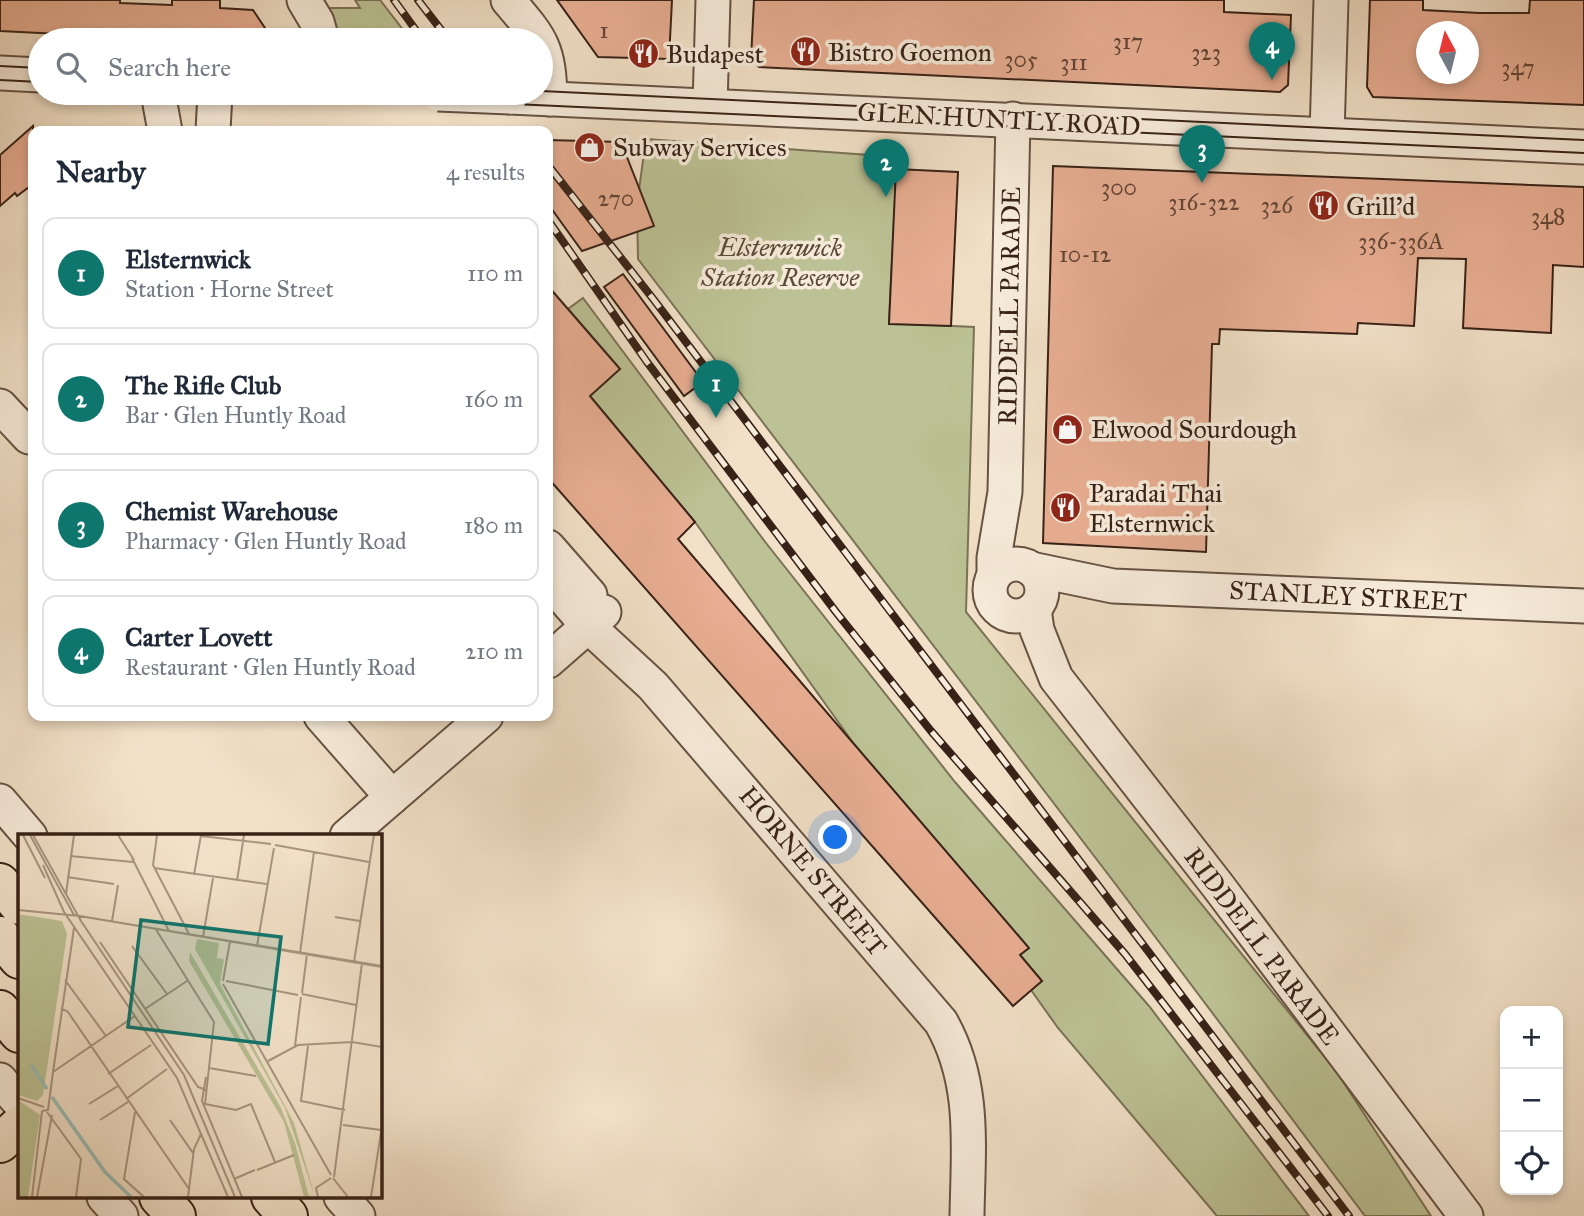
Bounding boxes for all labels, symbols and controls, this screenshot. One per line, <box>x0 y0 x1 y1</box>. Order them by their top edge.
house number: 1 <box>599 16 609 44</box>
north arrow <box>1416 21 1479 84</box>
pin: 4 <box>1249 22 1295 80</box>
house number: 317 <box>1113 27 1143 55</box>
search box <box>28 28 553 105</box>
restaurant icon: Bistro Goemon <box>788 35 822 69</box>
place label: Bistro Goemon <box>828 36 992 68</box>
restaurant icon: Budapest <box>626 37 660 71</box>
place label: Budapest <box>666 38 764 70</box>
house number: 323 <box>1191 38 1221 66</box>
house number: 305 <box>1004 45 1038 73</box>
icon: search <box>52 48 90 86</box>
house number: 311 <box>1060 48 1088 76</box>
text: Search here <box>108 51 231 83</box>
house number: 347 <box>1501 53 1535 81</box>
street label: GLEN HUNTLY ROAD <box>857 96 1141 142</box>
pin: 3 <box>1179 125 1225 183</box>
shop icon: Subway Services <box>573 130 607 164</box>
place label: Subway Services <box>613 131 786 163</box>
pin: 2 <box>863 139 909 197</box>
text: Nearby <box>56 154 146 190</box>
text: 4 results <box>446 158 525 186</box>
house number: 300 <box>1101 173 1137 201</box>
house number: 270 <box>598 184 634 212</box>
street label: RIDDELL PARADE <box>991 186 1027 426</box>
house number: 316-322 <box>1168 188 1240 216</box>
restaurant icon: Grill'd <box>1306 189 1340 223</box>
place label: Grill'd <box>1346 190 1415 222</box>
house number: 326 <box>1261 191 1294 219</box>
house number: 348 <box>1531 202 1565 230</box>
house number: 336-336A <box>1358 227 1444 255</box>
park label: Elsternwick Station Reserve <box>700 231 860 293</box>
house number: 10-12 <box>1059 240 1112 268</box>
text: Elsternwick <box>125 243 251 275</box>
text: 1 <box>76 259 86 287</box>
text: 110 m <box>467 259 523 287</box>
text: Station · Horne Street <box>125 275 334 303</box>
pin: 1 <box>693 360 739 418</box>
text: The Rifle Club <box>125 369 281 401</box>
text: 2 <box>75 385 87 413</box>
text: 160 m <box>465 385 523 413</box>
text: Bar · Glen Huntly Road <box>125 401 346 429</box>
shop icon: Elwood Sourdough <box>1051 412 1085 446</box>
place label: Elwood Sourdough <box>1091 413 1298 445</box>
place label: Paradai Thai Elsternwick <box>1089 477 1222 539</box>
restaurant icon: Paradai Thai Elsternwick <box>1049 491 1083 525</box>
text: Chemist Warehouse <box>125 495 338 527</box>
text: 3 <box>76 511 86 539</box>
text: 180 m <box>464 511 523 539</box>
text: Pharmacy · Glen Huntly Road <box>125 527 407 555</box>
street label: STANLEY STREET <box>1228 574 1468 618</box>
text: Carter Lovett <box>125 621 273 653</box>
text: 4 <box>75 637 87 665</box>
text: 210 m <box>465 637 523 665</box>
text: Restaurant · Glen Huntly Road <box>125 653 416 681</box>
street label: HORNE STREET <box>732 779 894 963</box>
your location <box>818 820 852 854</box>
inset map <box>18 834 382 1198</box>
street label: RIDDELL PARADE <box>1177 841 1347 1051</box>
map controls <box>1500 1006 1563 1195</box>
button: + <box>1500 1006 1563 1069</box>
button: − <box>1500 1069 1563 1132</box>
button: locate <box>1500 1132 1563 1195</box>

